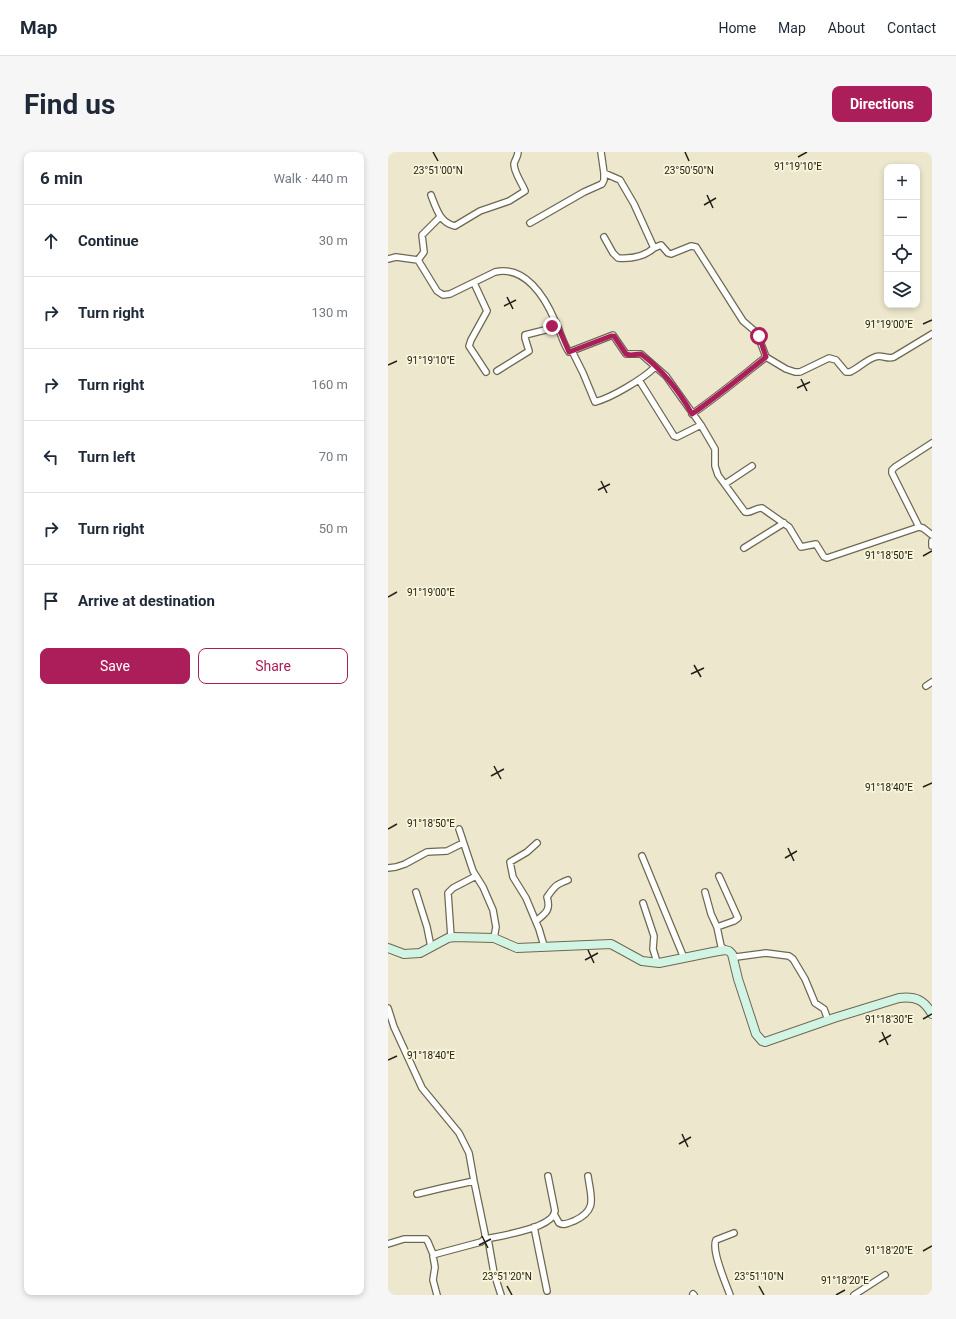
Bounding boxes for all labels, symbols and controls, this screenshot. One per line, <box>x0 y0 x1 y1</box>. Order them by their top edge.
text: Map <box>20 16 58 39</box>
text: Home <box>718 20 756 36</box>
text: Map <box>778 20 806 36</box>
text: About <box>828 20 865 36</box>
text: Contact <box>887 20 936 36</box>
button: Directions <box>832 86 932 122</box>
text: Find us <box>24 88 115 121</box>
text: 91°19'10"E <box>774 161 822 172</box>
map controls <box>884 164 920 308</box>
button: + <box>884 164 920 200</box>
text: 23°51'00"N <box>413 165 463 176</box>
text: 23°50'50"N <box>664 165 714 176</box>
text: 6 min <box>40 168 83 188</box>
text: Walk · 440 m <box>273 171 348 186</box>
button: − <box>884 200 920 236</box>
icon: ahead <box>40 230 62 252</box>
text: Continue <box>78 232 139 250</box>
text: 30 m <box>319 233 348 248</box>
button: locate <box>884 236 920 272</box>
button: layers <box>884 272 920 308</box>
icon: right <box>40 302 62 324</box>
text: Turn right <box>78 304 144 322</box>
text: 130 m <box>311 305 348 320</box>
route end <box>543 317 561 335</box>
text: 91°19'00"E <box>865 319 913 330</box>
route start <box>750 327 768 345</box>
text: 91°19'10"E <box>407 355 455 366</box>
icon: right <box>40 374 62 396</box>
text: Turn right <box>78 376 144 394</box>
text: 160 m <box>311 377 348 392</box>
icon: left <box>40 446 62 468</box>
text: Turn left <box>78 448 135 466</box>
text: 70 m <box>319 449 348 464</box>
icon: right <box>40 518 62 540</box>
text: Turn right <box>78 520 144 538</box>
text: 50 m <box>319 521 348 536</box>
text: 91°18'50"E <box>865 550 913 561</box>
text: 91°19'00"E <box>407 587 455 598</box>
icon: arrive <box>40 590 62 612</box>
text: Arrive at destination <box>78 592 215 610</box>
button: Save <box>40 648 190 684</box>
button: Share <box>198 648 348 684</box>
text: 91°18'40"E <box>865 782 913 793</box>
text: 91°18'50"E <box>407 818 455 829</box>
text: 91°18'30"E <box>865 1014 913 1025</box>
text: 91°18'40"E <box>407 1050 455 1061</box>
text: 91°18'20"E <box>865 1245 913 1256</box>
text: 23°51'20"N <box>482 1271 532 1282</box>
text: 23°51'10"N <box>734 1271 784 1282</box>
text: 91°18'20"E <box>821 1275 869 1286</box>

